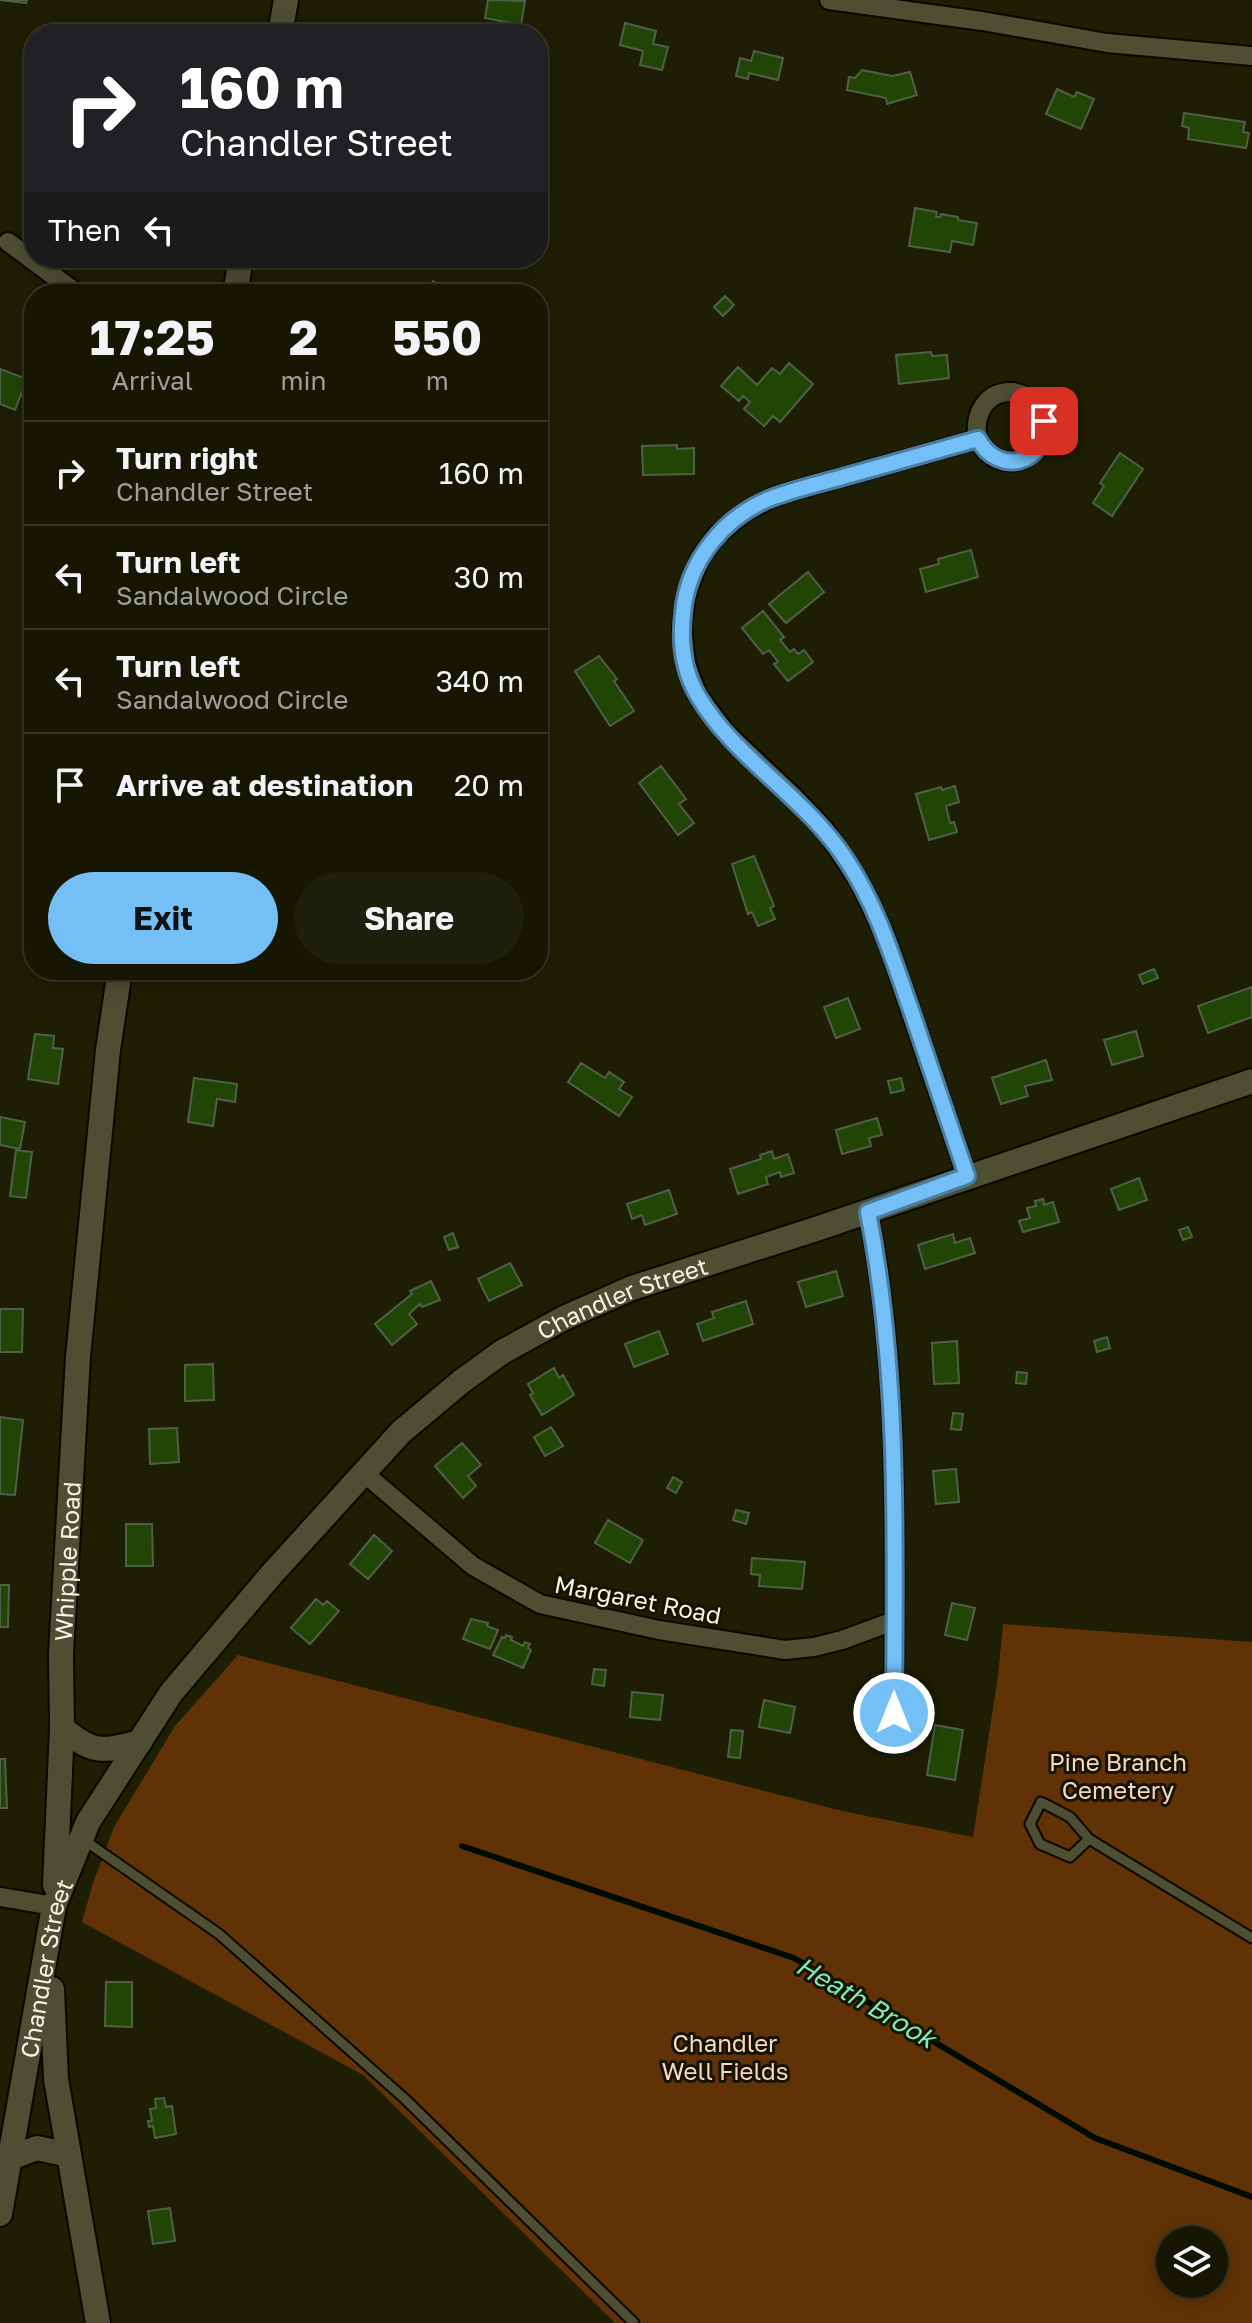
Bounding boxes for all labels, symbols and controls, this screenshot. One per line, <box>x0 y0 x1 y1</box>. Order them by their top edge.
text: 160 m <box>180 53 344 120</box>
icon: right <box>48 56 152 160</box>
text: Chandler Street <box>180 121 453 164</box>
icon: left <box>137 208 181 252</box>
text: Then <box>48 212 121 248</box>
text: 17:25 <box>90 308 215 366</box>
text: 2 <box>289 308 318 366</box>
text: 550 <box>392 308 482 366</box>
text: Arrival <box>112 365 193 396</box>
text: min <box>281 365 327 396</box>
text: m <box>426 365 449 396</box>
pin <box>1010 387 1078 455</box>
icon: arrive <box>1022 399 1066 443</box>
text: Turn right <box>116 440 258 476</box>
icon: right <box>48 451 92 495</box>
text: 160 m <box>439 455 524 491</box>
text: Chandler Street <box>116 476 313 507</box>
text: Turn left <box>116 544 241 580</box>
icon: left <box>48 555 92 599</box>
text: 30 m <box>454 559 524 595</box>
text: Sandalwood Circle <box>116 580 348 611</box>
text: Turn left <box>116 648 241 684</box>
icon: left <box>48 659 92 703</box>
text: 340 m <box>436 663 524 699</box>
text: Sandalwood Circle <box>116 684 348 715</box>
icon: arrive <box>48 763 92 807</box>
text: Arrive at destination <box>116 767 413 803</box>
text: 20 m <box>454 767 524 803</box>
button: Exit <box>48 872 278 964</box>
button: Share <box>294 872 524 964</box>
street label: Chandler Street <box>531 1250 711 1345</box>
street label: Whipple Road <box>47 1481 85 1642</box>
street label: Margaret Road <box>552 1569 724 1629</box>
position arrow <box>852 1671 936 1755</box>
park label: Pine Branch Cemetery <box>1049 1747 1187 1804</box>
street label: Chandler Street <box>13 1874 78 2060</box>
water label: Heath Brook <box>791 1950 943 2055</box>
park label: Chandler Well Fields <box>662 2028 788 2085</box>
map controls <box>1156 2226 1228 2298</box>
button: layers <box>1156 2226 1228 2298</box>

